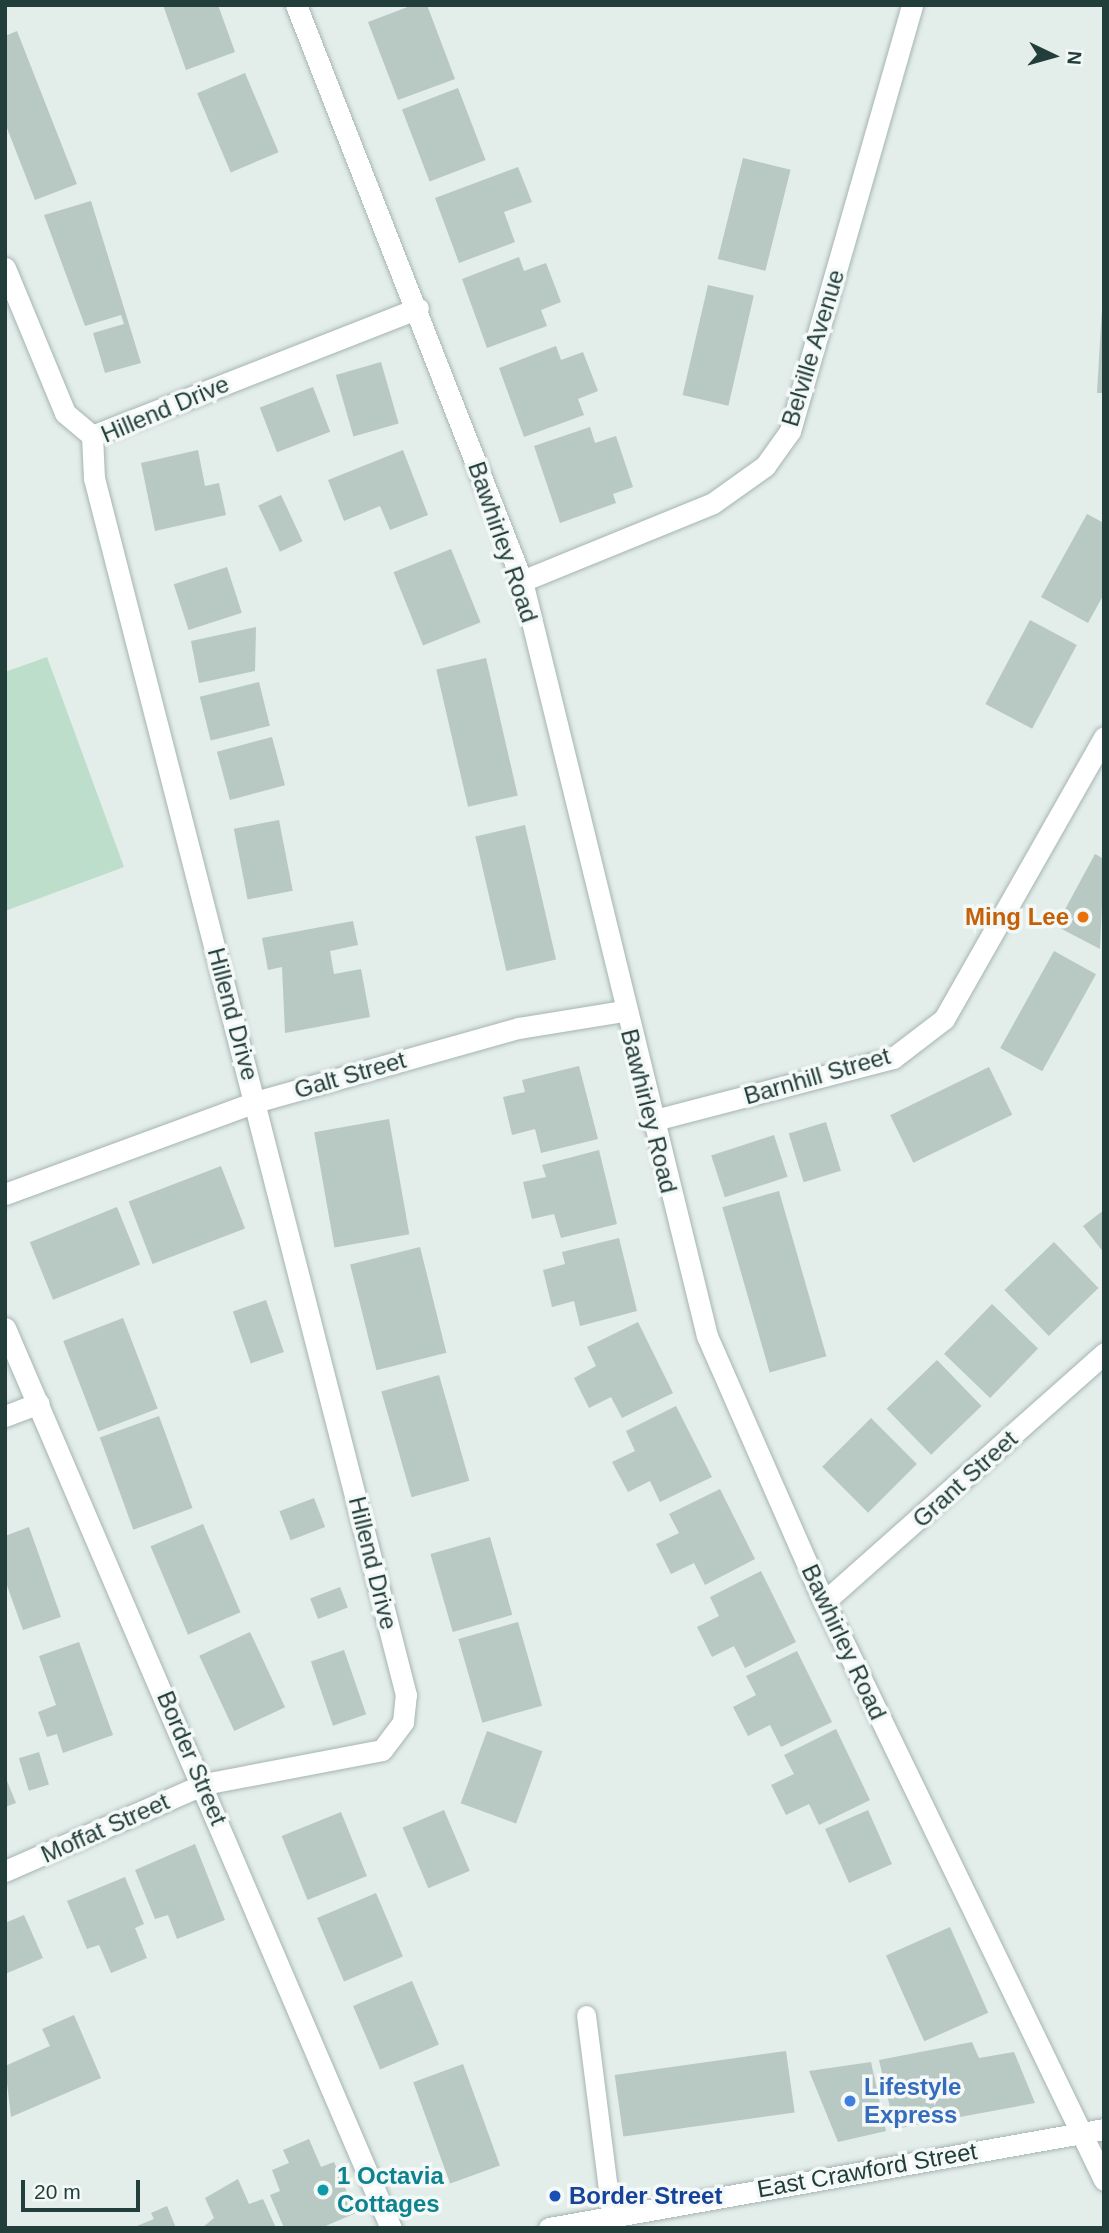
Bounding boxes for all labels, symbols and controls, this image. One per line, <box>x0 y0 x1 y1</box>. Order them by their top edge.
north arrow <box>1018 21 1088 91</box>
text: N <box>1063 50 1085 66</box>
street label: Belville Avenue <box>775 266 851 430</box>
street label: Hillend Drive <box>97 369 233 449</box>
street label: Bawhirley Road <box>462 458 544 626</box>
place label: Ming Lee <box>965 903 1069 931</box>
marker: Ming Lee <box>1075 909 1091 925</box>
street label: Hillend Drive <box>201 945 265 1083</box>
street label: Bawhirley Road <box>615 1026 683 1196</box>
street label: Barnhill Street <box>741 1041 893 1111</box>
street label: Galt Street <box>291 1045 409 1105</box>
street label: Grant Street <box>907 1425 1023 1533</box>
street label: Hillend Drive <box>343 1494 403 1632</box>
street label: Bawhirley Road <box>795 1560 893 1724</box>
street label: Border Street <box>151 1687 233 1829</box>
street label: Moffat Street <box>37 1787 173 1869</box>
place label: Lifestyle Express <box>864 2073 961 2129</box>
marker: Lifestyle Express <box>842 2093 858 2109</box>
street label: East Crawford Street <box>755 2136 979 2204</box>
place label: 1 Octavia Cottages <box>337 2162 444 2218</box>
scale bar <box>24 2166 144 2210</box>
text: 20 m <box>34 2180 81 2203</box>
marker: 1 Octavia Cottages <box>315 2182 331 2198</box>
place label: Border Street <box>569 2182 722 2210</box>
marker: Border Street <box>547 2188 563 2204</box>

